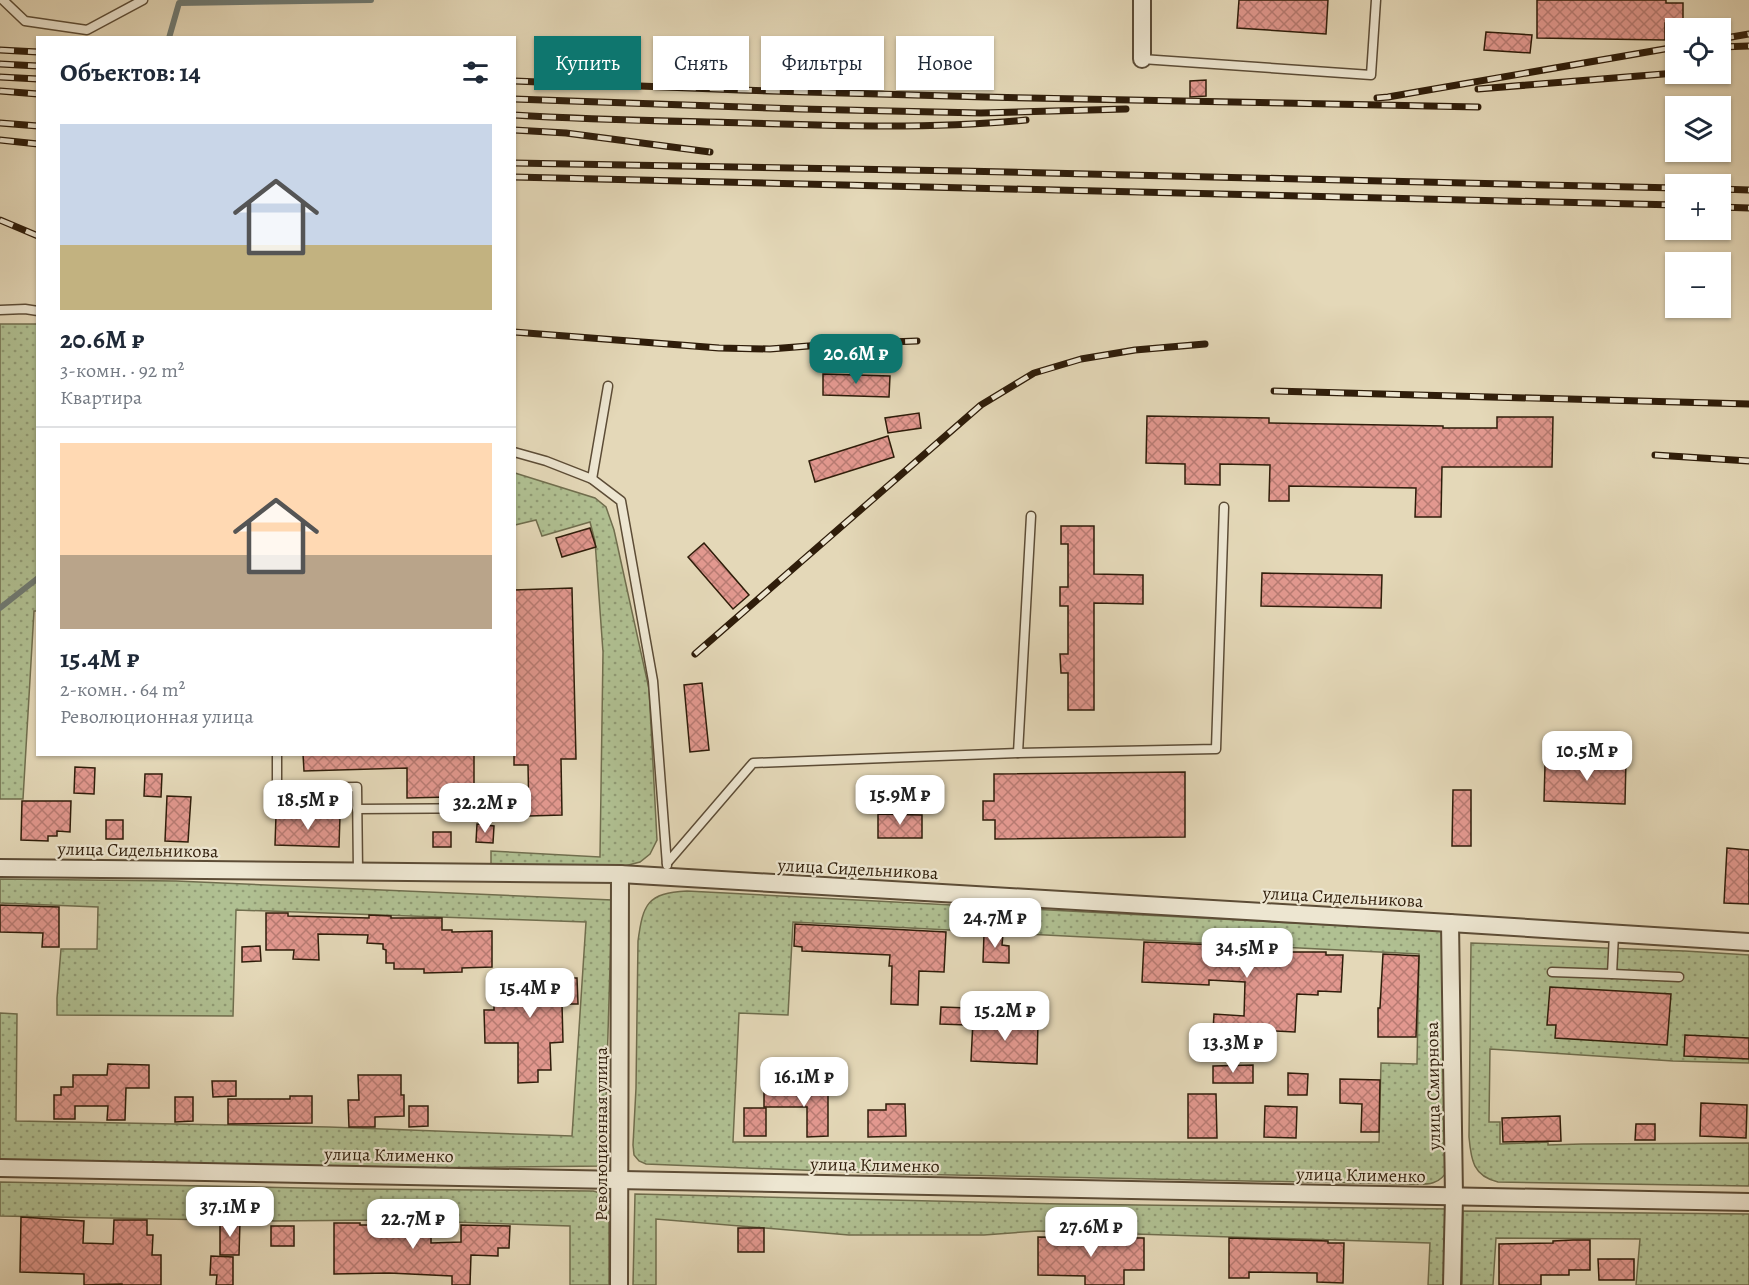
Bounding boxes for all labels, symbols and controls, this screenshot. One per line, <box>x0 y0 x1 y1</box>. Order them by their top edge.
map controls <box>1665 18 1731 318</box>
button: locate <box>1665 18 1731 84</box>
chip: Купить <box>534 36 641 90</box>
chip: Снять <box>653 36 749 90</box>
chip: Фильтры <box>761 36 884 90</box>
chip: Новое <box>896 36 994 90</box>
text: Объектов: 14 <box>60 55 201 90</box>
icon: filters <box>459 56 492 89</box>
button: layers <box>1665 96 1731 162</box>
icon: home <box>222 163 330 271</box>
button: + <box>1665 174 1731 240</box>
button: − <box>1665 252 1731 318</box>
text: 20.6M ₽ <box>60 322 145 357</box>
pin: 20.6M ₽ <box>801 334 911 385</box>
text: 20.6M ₽ <box>823 340 889 367</box>
text: 3-комн. · 92 m² <box>60 357 184 384</box>
text: Квартира <box>60 384 142 411</box>
icon: home <box>222 482 330 590</box>
text: 15.4M ₽ <box>60 641 139 676</box>
text: 2-комн. · 64 m² <box>60 676 185 703</box>
text: Революционная улица <box>60 703 254 730</box>
pin: 10.5M ₽ <box>1532 731 1642 782</box>
text: 10.5M ₽ <box>1556 737 1618 764</box>
pin: 15.9M ₽ <box>845 775 955 826</box>
pin: 18.5M ₽ <box>253 780 363 831</box>
text: 15.9M ₽ <box>870 781 930 808</box>
pin: 32.2M ₽ <box>430 783 540 834</box>
text: 18.5M ₽ <box>277 786 339 813</box>
text: 32.2M ₽ <box>453 789 517 816</box>
street label: улица Сидельникова <box>56 837 219 863</box>
street label: улица Сидельникова <box>776 853 940 885</box>
street label: улица Сидельникова <box>1261 881 1425 913</box>
pin: 24.7M ₽ <box>940 898 1050 949</box>
text: 24.7M ₽ <box>963 904 1027 931</box>
pin: 34.5M ₽ <box>1192 928 1302 979</box>
text: 34.5M ₽ <box>1216 934 1278 961</box>
pin: 15.4M ₽ <box>475 968 585 1019</box>
text: 15.4M ₽ <box>499 974 561 1001</box>
pin: 15.2M ₽ <box>950 991 1060 1042</box>
text: 15.2M ₽ <box>974 997 1036 1024</box>
street label: улица Смирнова <box>1420 1021 1446 1152</box>
pin: 13.3M ₽ <box>1178 1023 1288 1074</box>
text: 13.3M ₽ <box>1203 1029 1263 1056</box>
street label: Революционная улица <box>589 1046 613 1221</box>
pin: 16.1M ₽ <box>749 1057 859 1108</box>
text: 16.1M ₽ <box>774 1063 834 1090</box>
street label: улица Клименко <box>323 1142 454 1168</box>
street label: улица Клименко <box>809 1152 940 1178</box>
street label: улица Клименко <box>1295 1162 1426 1188</box>
pin: 37.1M ₽ <box>175 1187 285 1238</box>
text: 37.1M ₽ <box>200 1193 260 1220</box>
pin: 22.7M ₽ <box>358 1199 468 1250</box>
text: 22.7M ₽ <box>381 1205 445 1232</box>
pin: 27.6M ₽ <box>1036 1207 1146 1258</box>
text: 27.6M ₽ <box>1059 1213 1123 1240</box>

